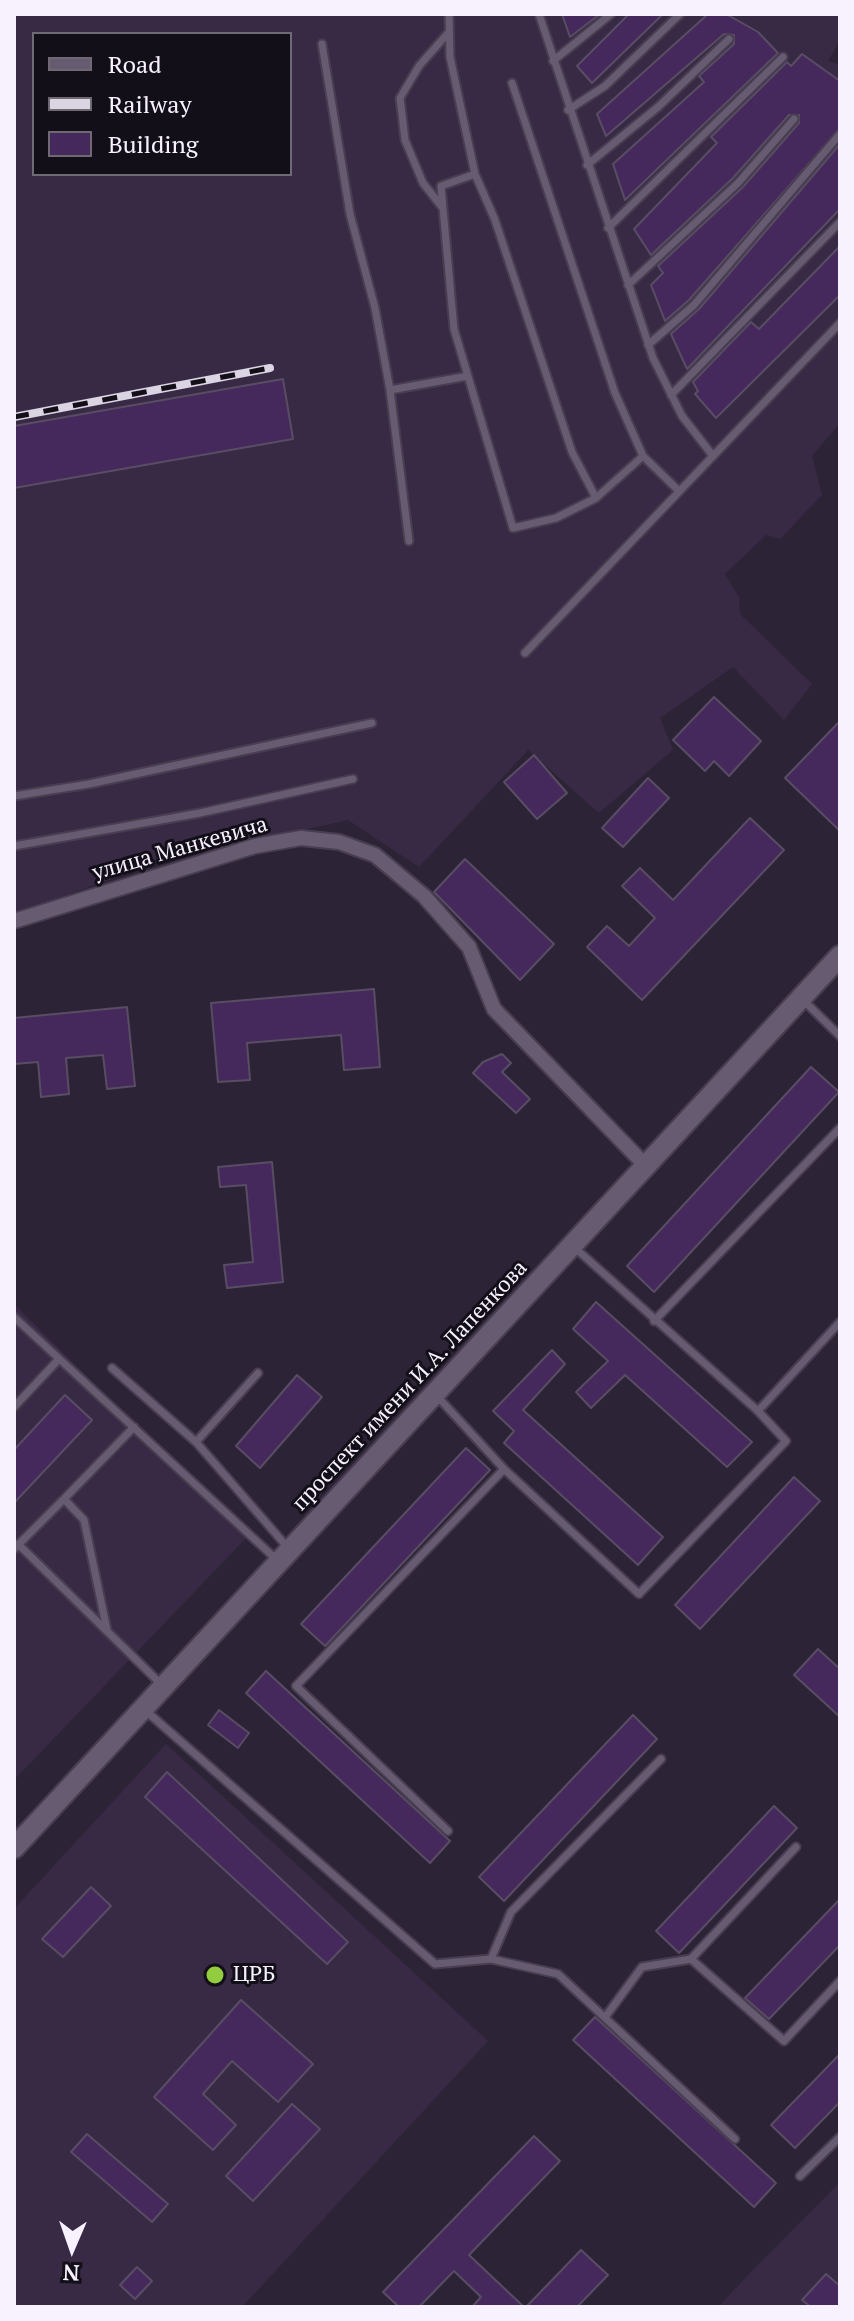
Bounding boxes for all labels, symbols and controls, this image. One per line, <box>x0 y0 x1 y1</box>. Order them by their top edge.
legend <box>32 32 292 176</box>
text: Road <box>108 48 162 80</box>
text: Railway <box>108 88 192 120</box>
text: Building <box>108 128 198 160</box>
street label: улица Манкевича <box>89 811 271 887</box>
street label: проспект имени И.А. Лапенкова <box>287 1255 533 1517</box>
place label: ЦРБ <box>233 1962 275 1988</box>
marker: ЦРБ <box>204 1964 226 1986</box>
north arrow <box>32 2209 112 2289</box>
text: N <box>62 2259 80 2288</box>

